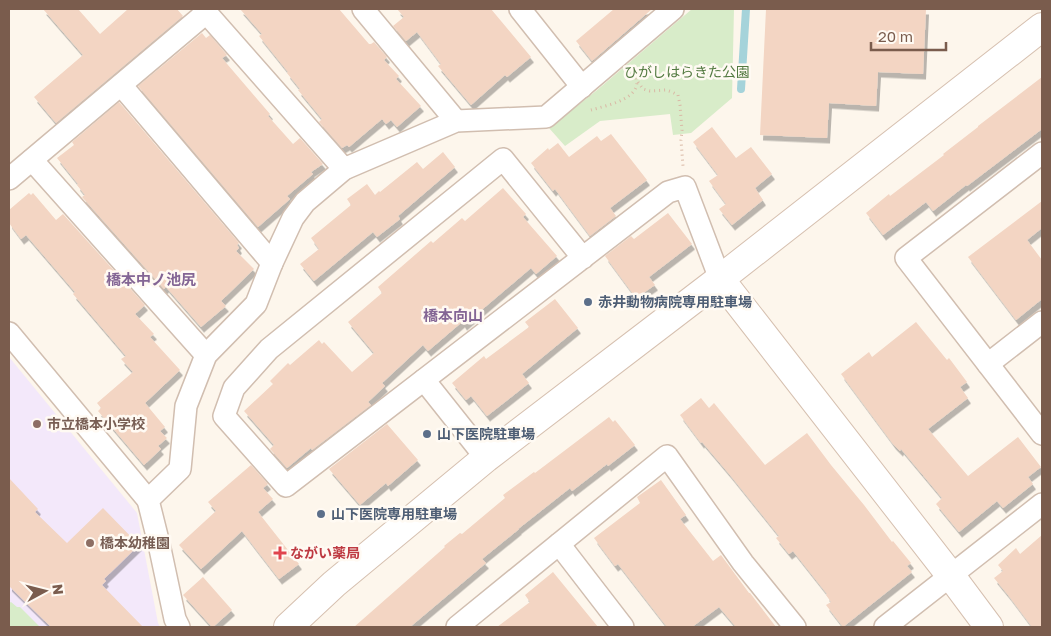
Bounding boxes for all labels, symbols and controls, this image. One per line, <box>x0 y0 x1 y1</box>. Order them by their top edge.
scale bar <box>871 20 946 52</box>
text: 20 m <box>878 27 913 45</box>
park label: ひがしはらきた公園 <box>624 63 750 80</box>
district label: 橋本中ノ池尻 <box>106 270 196 288</box>
place label: 赤井動物病院専用駐車場 <box>598 293 752 310</box>
marker: 赤井動物病院専用駐車場 <box>582 296 594 308</box>
district label: 橋本向山 <box>423 306 483 324</box>
place label: 市立橋本小学校 <box>47 415 145 432</box>
marker: 市立橋本小学校 <box>31 418 43 430</box>
place label: 山下医院駐車場 <box>437 425 535 442</box>
marker: 山下医院駐車場 <box>421 428 433 440</box>
place label: 山下医院専用駐車場 <box>331 505 457 522</box>
marker: 山下医院専用駐車場 <box>315 508 327 520</box>
place label: 橋本幼稚園 <box>100 534 170 551</box>
marker: 橋本幼稚園 <box>84 537 96 549</box>
place label: ながい薬局 <box>290 544 360 561</box>
marker: ながい薬局 <box>274 547 286 559</box>
north arrow <box>20 566 70 616</box>
text: N <box>49 583 67 596</box>

